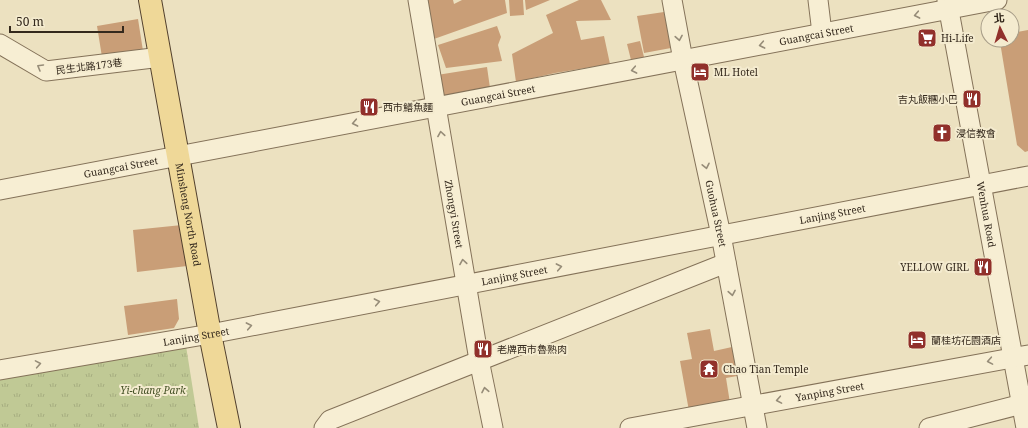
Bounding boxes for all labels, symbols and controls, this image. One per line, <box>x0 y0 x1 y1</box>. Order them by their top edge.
scale bar <box>10 8 123 34</box>
north arrow <box>980 8 1020 48</box>
text: 北 <box>993 10 1005 25</box>
one-way arrow <box>914 11 920 19</box>
text: 50 m <box>16 13 44 30</box>
street label: Guangcai Street <box>778 20 855 48</box>
supermarket icon: Hi-Life <box>916 27 938 49</box>
place label: Hi-Life <box>941 31 974 45</box>
one-way arrow <box>674 35 683 42</box>
one-way arrow <box>759 40 765 49</box>
street label: 民生北路173巷 <box>55 55 123 77</box>
hotel icon: ML Hotel <box>689 61 711 83</box>
one-way arrow <box>37 65 44 72</box>
one-way arrow <box>631 65 637 73</box>
place label: ML Hotel <box>714 65 758 79</box>
street label: Guangcai Street <box>460 81 537 109</box>
restaurant icon: 吉丸飯糰小巴 <box>961 88 983 110</box>
place label: 吉丸飯糰小巴 <box>898 92 958 106</box>
restaurant icon: 西市鱔魚麵 <box>358 96 380 118</box>
place label: 西市鱔魚麵 <box>383 100 433 114</box>
one-way arrow <box>352 119 358 127</box>
church icon: 浸信教會 <box>931 122 953 144</box>
place label: 浸信教會 <box>956 126 996 140</box>
one-way arrow <box>437 130 446 137</box>
street label: Guangcai Street <box>83 153 160 181</box>
street label: Minsheng North Road <box>172 162 205 267</box>
one-way arrow <box>701 162 709 169</box>
street label: Zhongyi Street <box>442 179 467 250</box>
street label: Guohua Street <box>702 179 730 249</box>
street label: Wenhua Road <box>974 180 1000 248</box>
street label: Lanjing Street <box>798 200 867 227</box>
restaurant icon: YELLOW GIRL <box>972 256 994 278</box>
one-way arrow <box>459 259 467 265</box>
place label: YELLOW GIRL <box>899 260 969 274</box>
street label: Lanjing Street <box>480 262 549 288</box>
one-way arrow <box>556 263 563 271</box>
one-way arrow <box>727 290 735 296</box>
one-way arrow <box>374 298 380 306</box>
street label: Lanjing Street <box>162 323 231 349</box>
one-way arrow <box>246 323 252 331</box>
hotel icon: 蘭桂坊花園酒店 <box>906 329 928 351</box>
place label: 蘭桂坊花園酒店 <box>931 333 1001 347</box>
restaurant icon: 老牌西市魯熟肉 <box>472 338 494 360</box>
place label: 老牌西市魯熟肉 <box>497 342 567 356</box>
one-way arrow <box>987 357 993 365</box>
temple icon: Chao Tian Temple <box>698 358 720 380</box>
one-way arrow <box>35 360 42 368</box>
place label: Chao Tian Temple <box>723 362 809 376</box>
street label: Yanping Street <box>793 378 866 405</box>
park label: Yi-chang Park <box>120 383 186 397</box>
one-way arrow <box>482 387 490 393</box>
one-way arrow <box>776 395 782 403</box>

